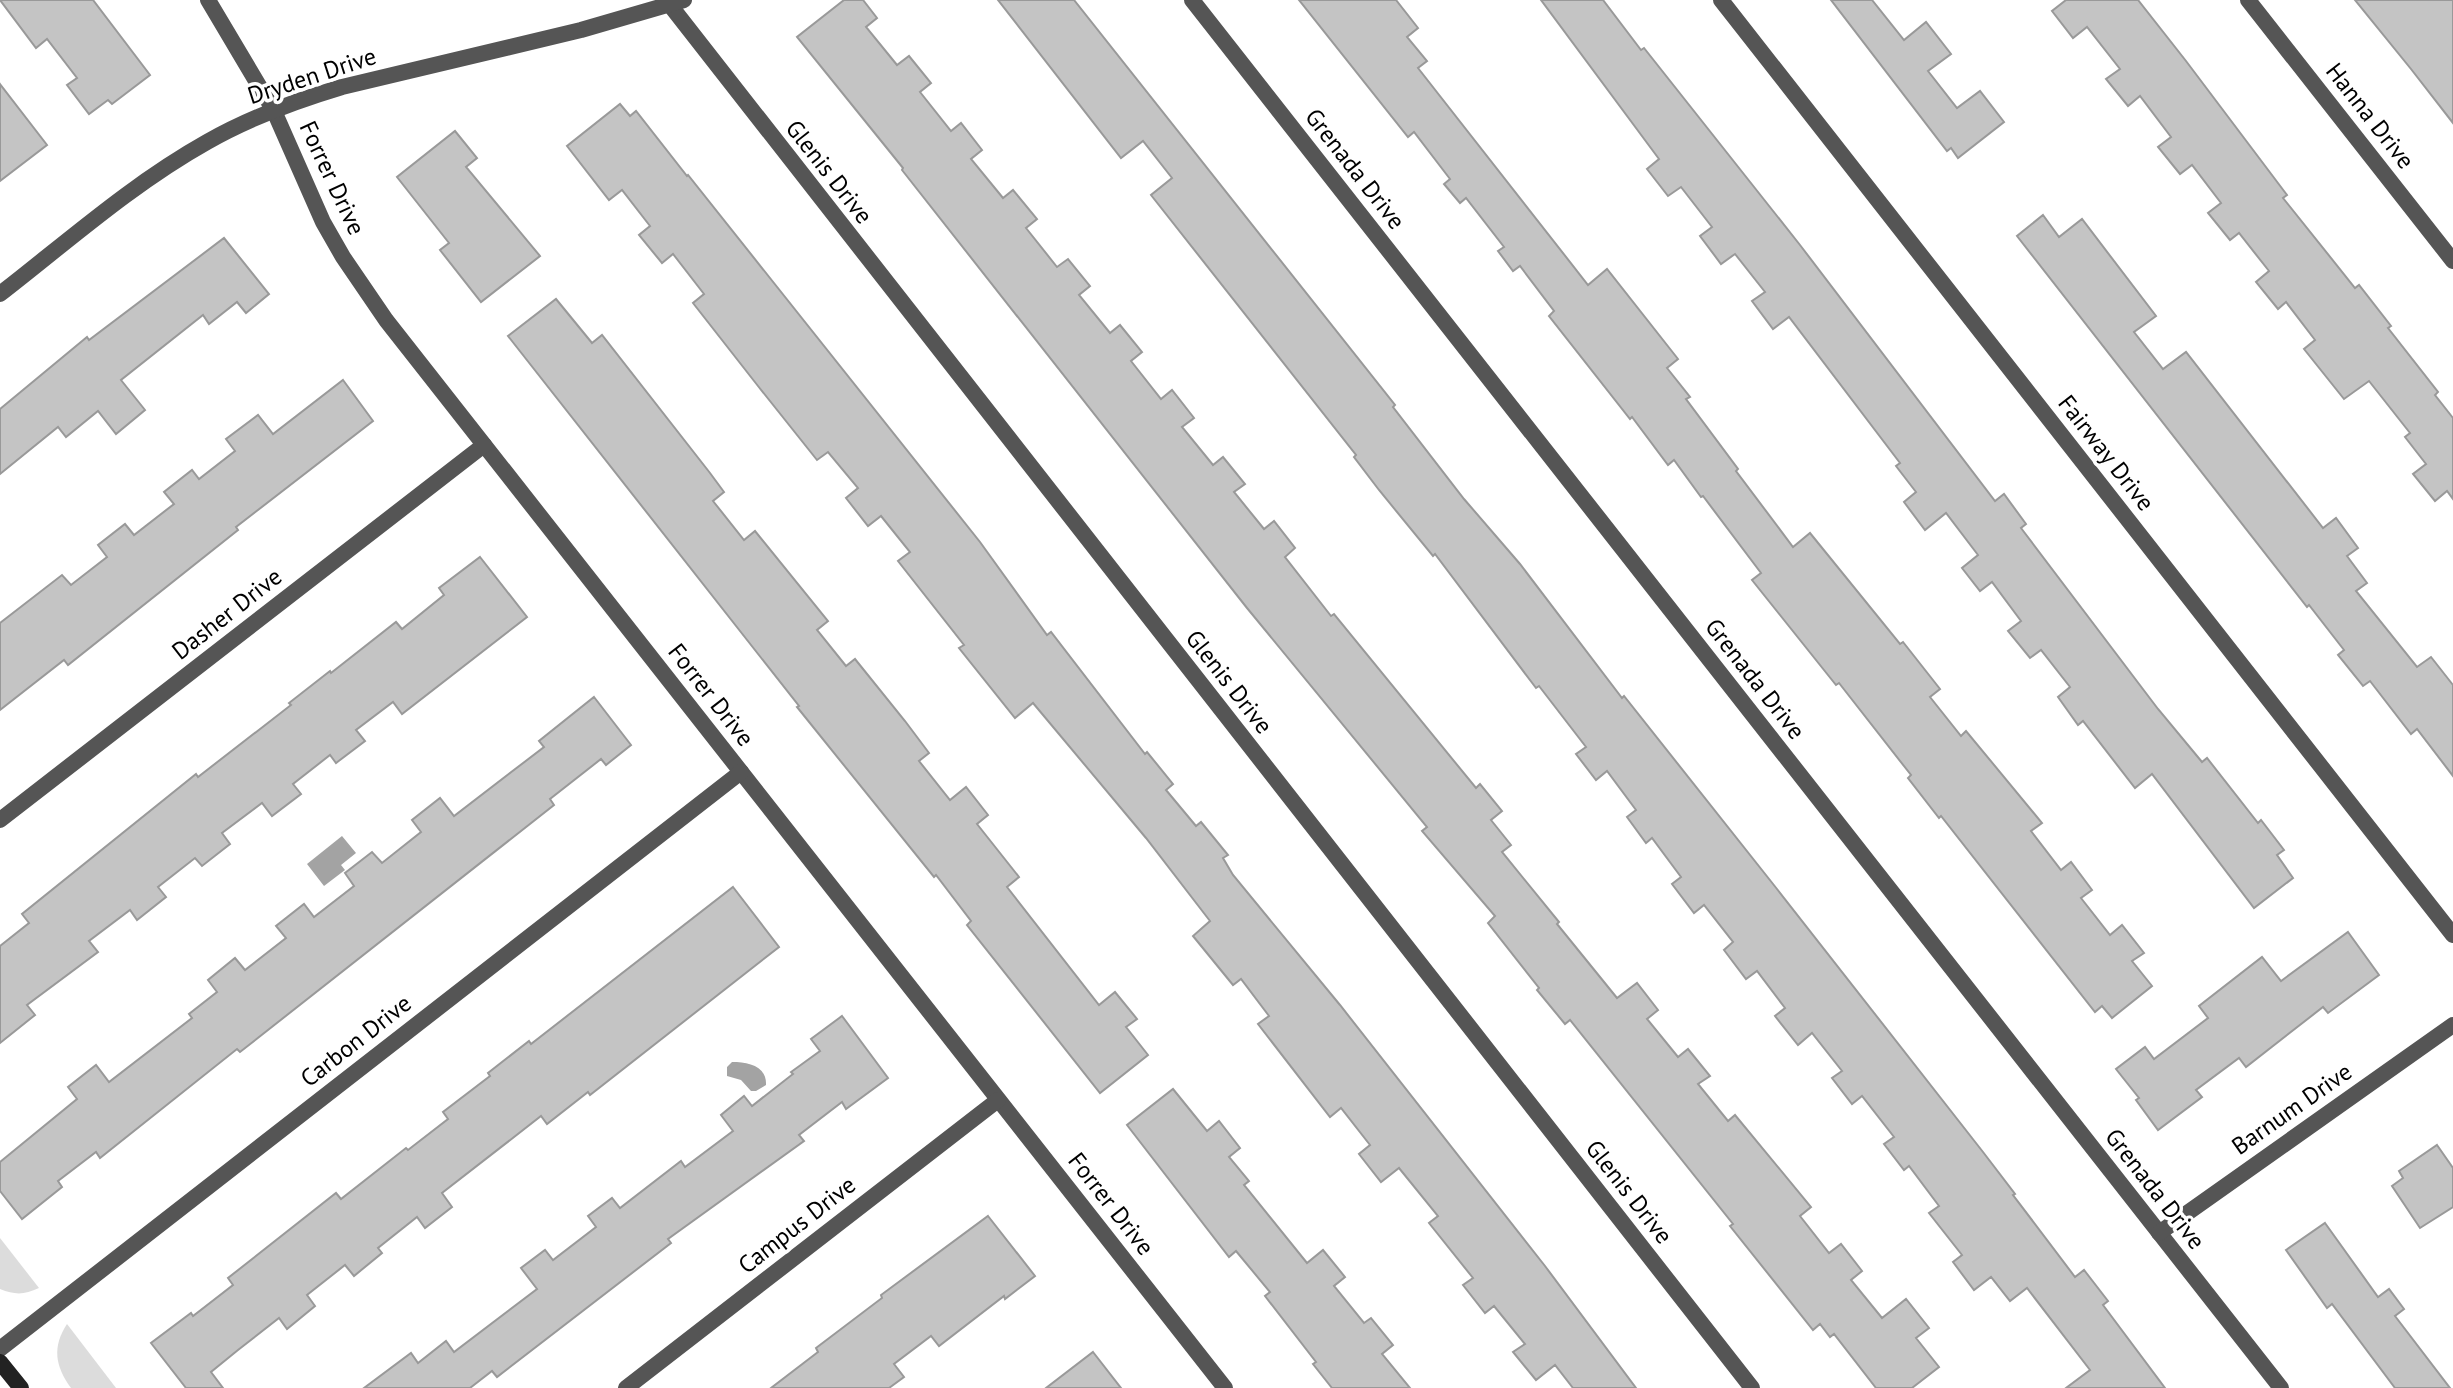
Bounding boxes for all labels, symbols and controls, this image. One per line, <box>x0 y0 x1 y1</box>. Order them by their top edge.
street label: Dryden Drive <box>244 40 380 111</box>
street label: Hanna Drive <box>2319 56 2422 175</box>
street label: Grenada Drive <box>1299 102 1412 235</box>
street label: Glenis Drive <box>779 113 880 230</box>
street label: Forrer Drive <box>293 116 372 240</box>
street label: Fairway Drive <box>2051 388 2161 517</box>
street label: Dasher Drive <box>165 561 288 666</box>
street label: Grenada Drive <box>1699 612 1812 745</box>
street label: Glenis Drive <box>1179 623 1280 740</box>
street label: Forrer Drive <box>662 637 761 752</box>
street label: Carbon Drive <box>294 988 417 1094</box>
street label: Barnum Drive <box>2226 1056 2358 1161</box>
street label: Grenada Drive <box>2099 1122 2212 1255</box>
street label: Glenis Drive <box>1579 1133 1680 1250</box>
street label: Forrer Drive <box>1062 1146 1161 1261</box>
street label: Campus Drive <box>732 1169 862 1280</box>

